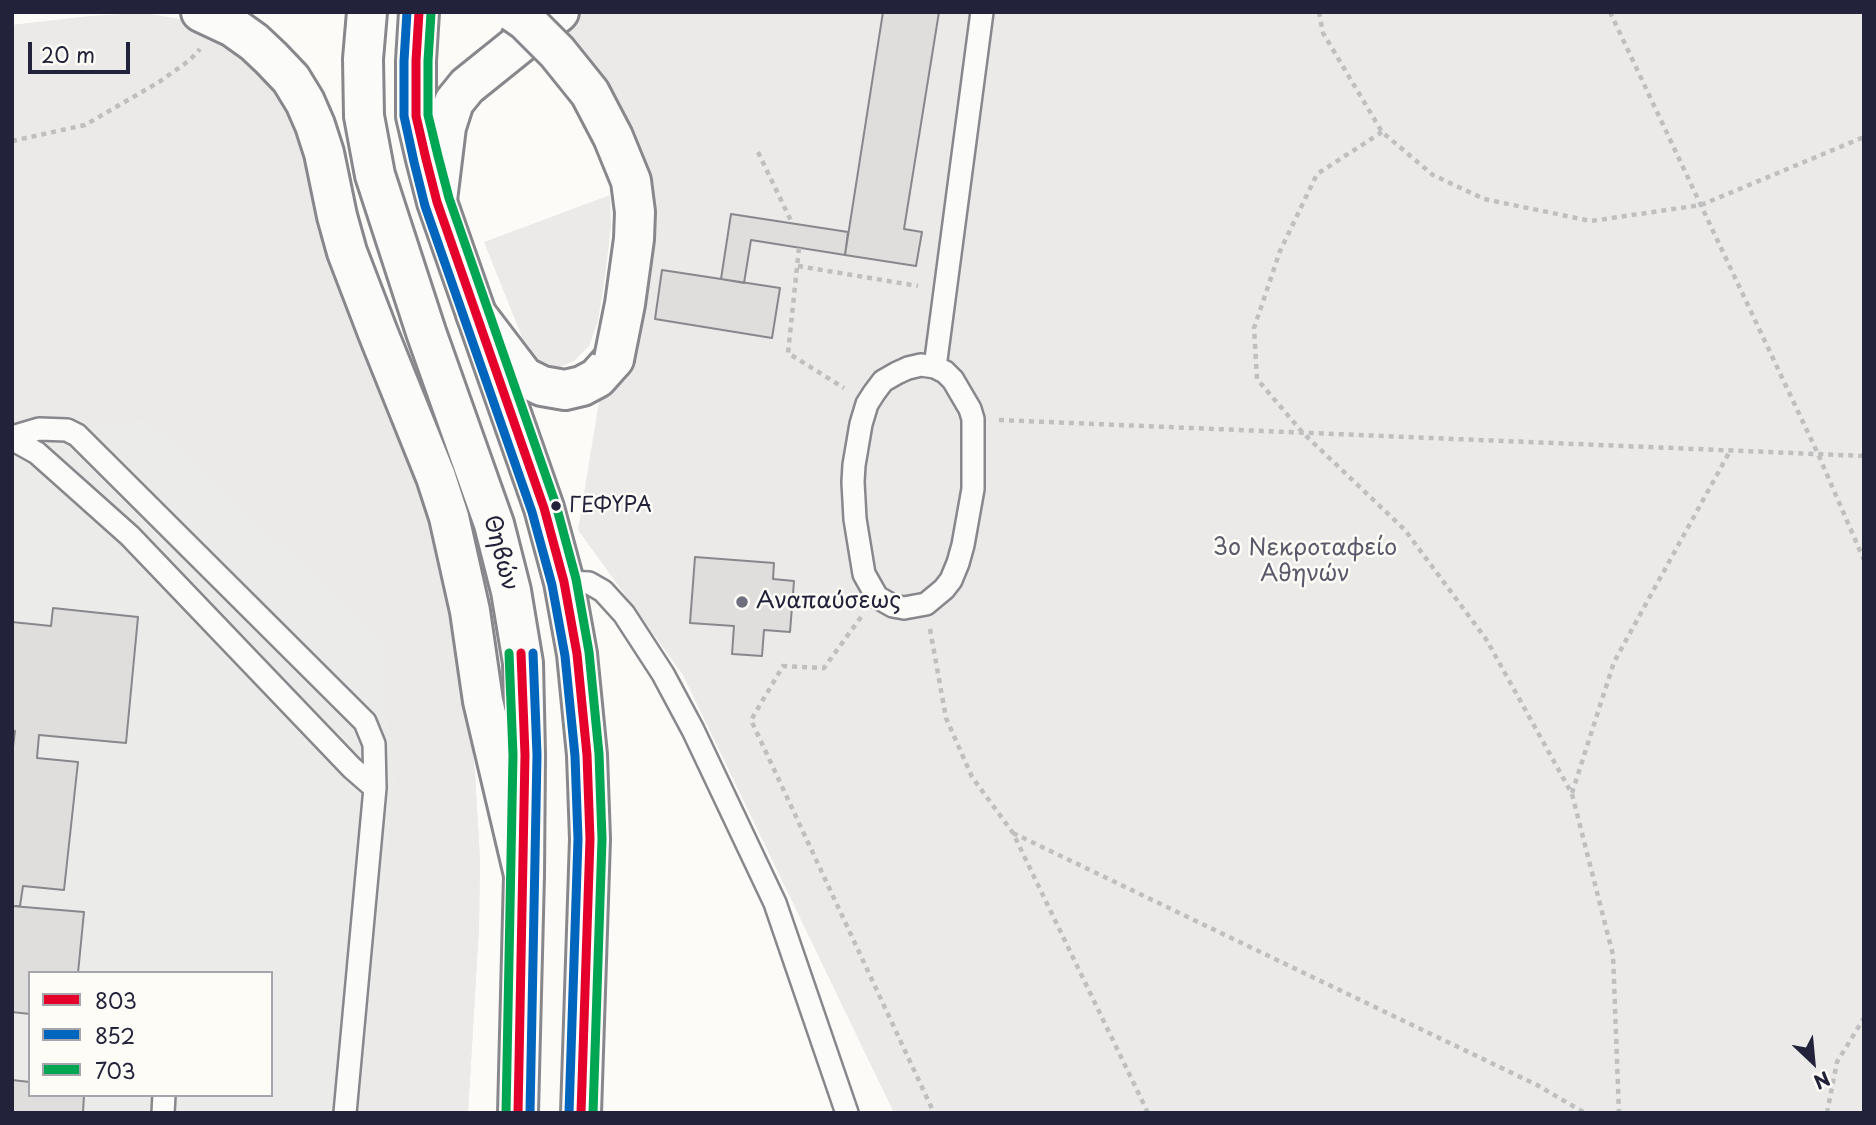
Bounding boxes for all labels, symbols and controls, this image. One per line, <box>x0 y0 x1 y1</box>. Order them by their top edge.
scale bar <box>32 28 133 72</box>
text: 20 m <box>41 38 95 70</box>
place label: ΓΕΦΥΡΑ <box>569 493 652 519</box>
marker: ΓΕΦΥΡΑ <box>549 499 563 513</box>
street label: Θηβών <box>477 512 523 594</box>
park label: 3ο Νεκροταφείο Αθηνών <box>1213 535 1397 589</box>
place label: Αναπαύσεως <box>756 588 901 616</box>
marker: Αναπαύσεως <box>734 594 750 610</box>
legend <box>28 971 273 1097</box>
text: 803 <box>95 984 137 1016</box>
text: 852 <box>95 1019 135 1051</box>
north arrow <box>1778 1027 1848 1097</box>
text: 703 <box>95 1054 136 1086</box>
text: N <box>1809 1065 1835 1097</box>

